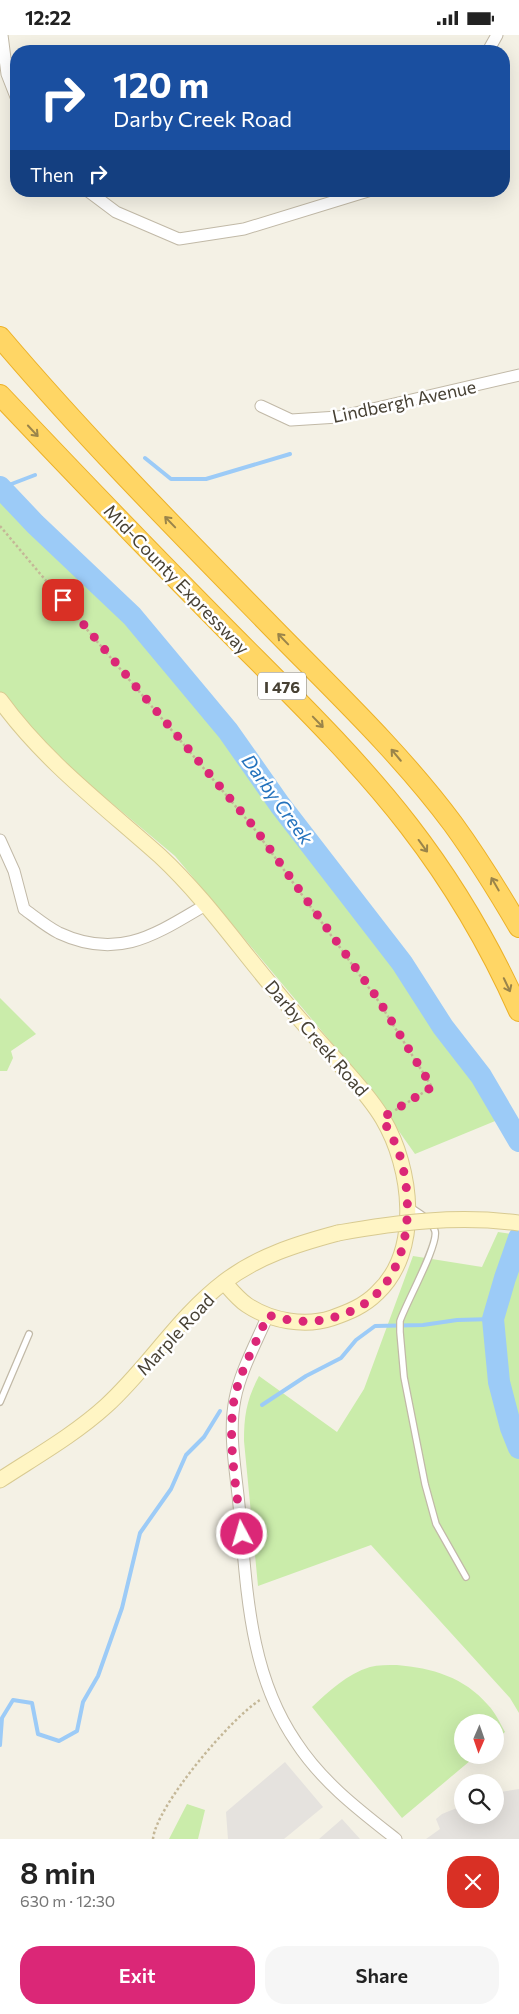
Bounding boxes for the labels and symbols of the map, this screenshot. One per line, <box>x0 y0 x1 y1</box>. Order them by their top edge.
street label: Lindbergh Avenue <box>330 375 478 427</box>
one-way arrow <box>27 424 39 437</box>
street label: Mid-County Expressway <box>100 500 254 658</box>
one-way arrow <box>164 516 176 529</box>
pin <box>42 579 84 621</box>
one-way arrow <box>277 632 289 645</box>
road number: I 476 <box>258 672 306 699</box>
one-way arrow <box>312 716 324 729</box>
water label: Darby Creek <box>237 749 319 849</box>
one-way arrow <box>391 749 402 762</box>
one-way arrow <box>418 839 428 853</box>
one-way arrow <box>489 878 499 892</box>
street label: Darby Creek Road <box>261 976 373 1100</box>
one-way arrow <box>502 977 512 992</box>
street label: Marple Road <box>132 1289 218 1379</box>
position arrow <box>215 1507 267 1559</box>
north arrow <box>454 1714 504 1764</box>

